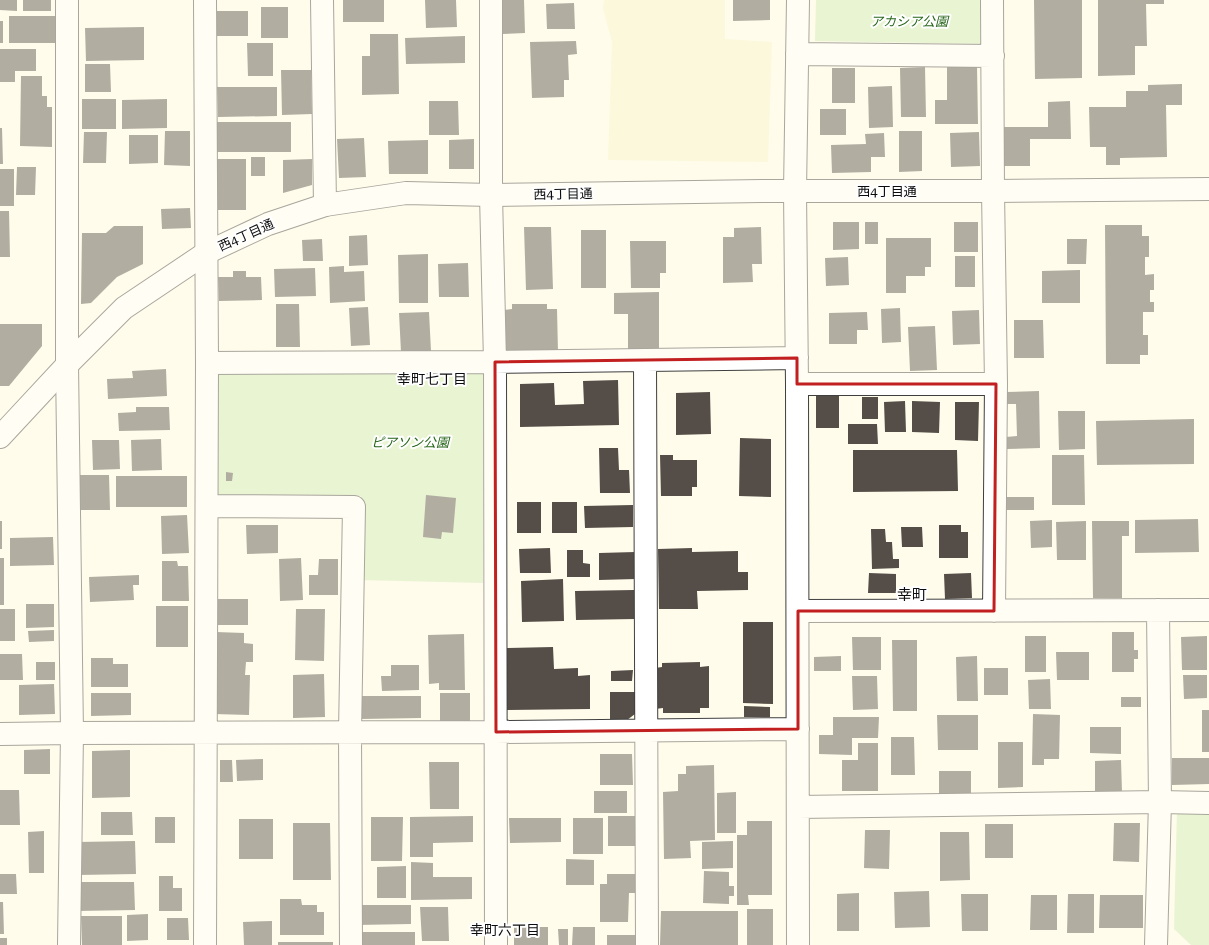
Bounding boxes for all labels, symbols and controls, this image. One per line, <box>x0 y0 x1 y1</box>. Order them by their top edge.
park label: アカシア公園 <box>870 14 950 29</box>
street label: 西4丁目通 <box>857 184 917 199</box>
street label: 西4丁目通 <box>533 186 593 202</box>
street label: 西4丁目通 <box>216 216 276 254</box>
district label: 幸町七丁目 <box>397 371 467 387</box>
park label: ピアソン公園 <box>371 435 451 450</box>
district label: 幸町 <box>897 586 927 604</box>
district label: 幸町六丁目 <box>470 922 540 938</box>

